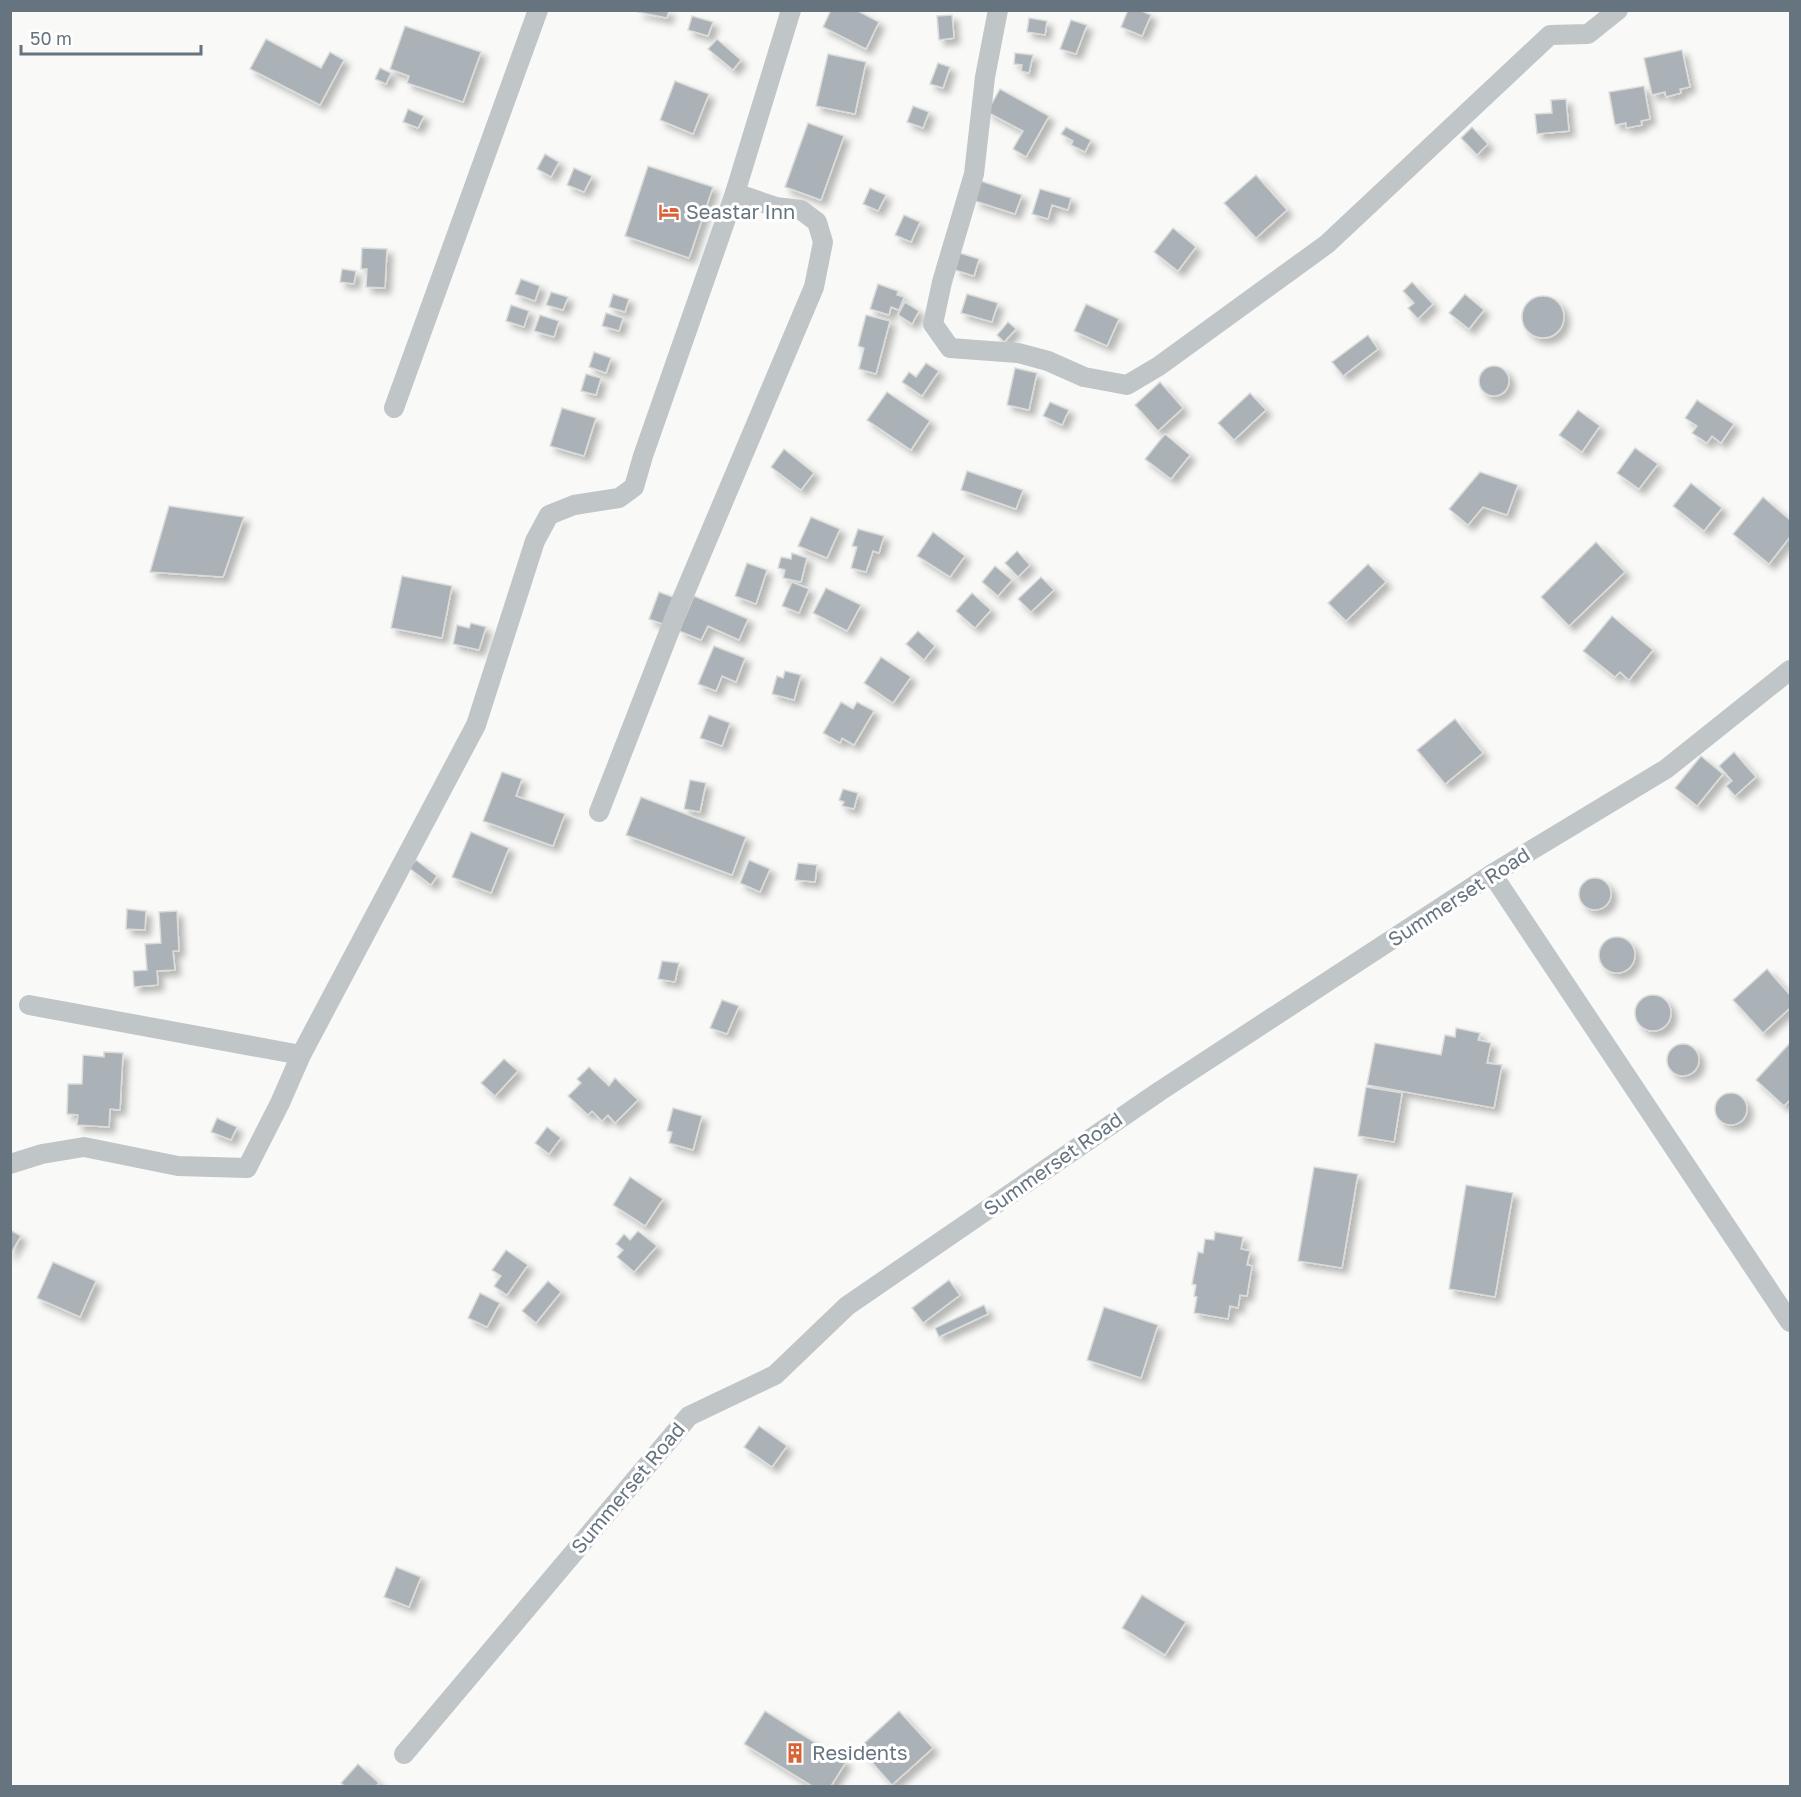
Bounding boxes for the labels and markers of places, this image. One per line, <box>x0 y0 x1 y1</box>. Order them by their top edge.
place label: Seastar Inn <box>686 199 795 223</box>
hotel icon: Seastar Inn <box>657 200 681 224</box>
place label: Residents <box>812 1740 908 1764</box>
building icon: Residents <box>783 1741 807 1765</box>

